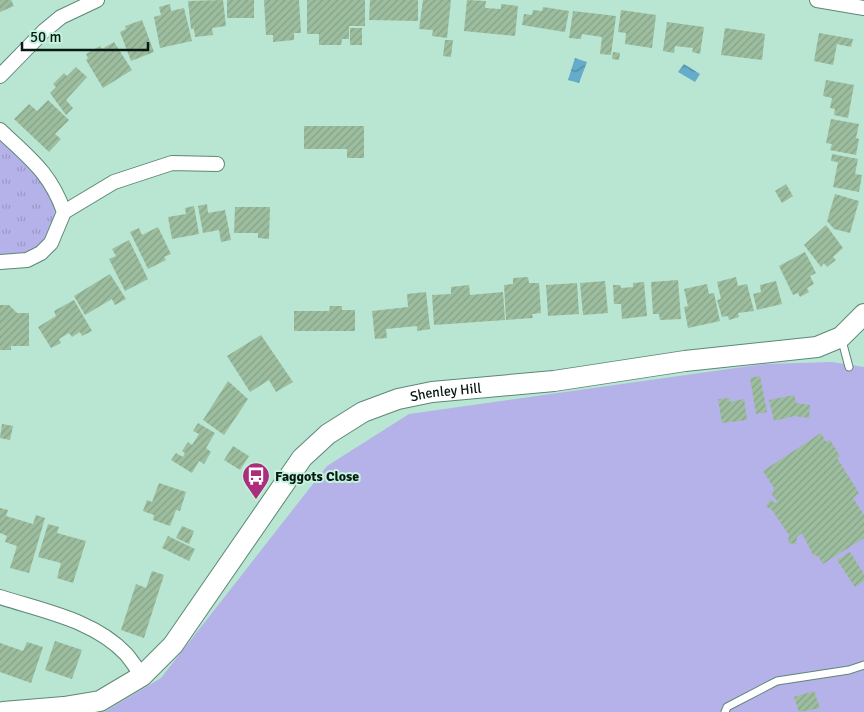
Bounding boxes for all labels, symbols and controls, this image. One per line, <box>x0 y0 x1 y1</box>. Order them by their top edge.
scale bar <box>22 20 149 52</box>
text: 50 m <box>30 28 61 46</box>
street label: Shenley Hill <box>408 379 482 405</box>
bus stop icon: Faggots Close <box>241 461 271 500</box>
place label: Faggots Close <box>275 468 359 485</box>

